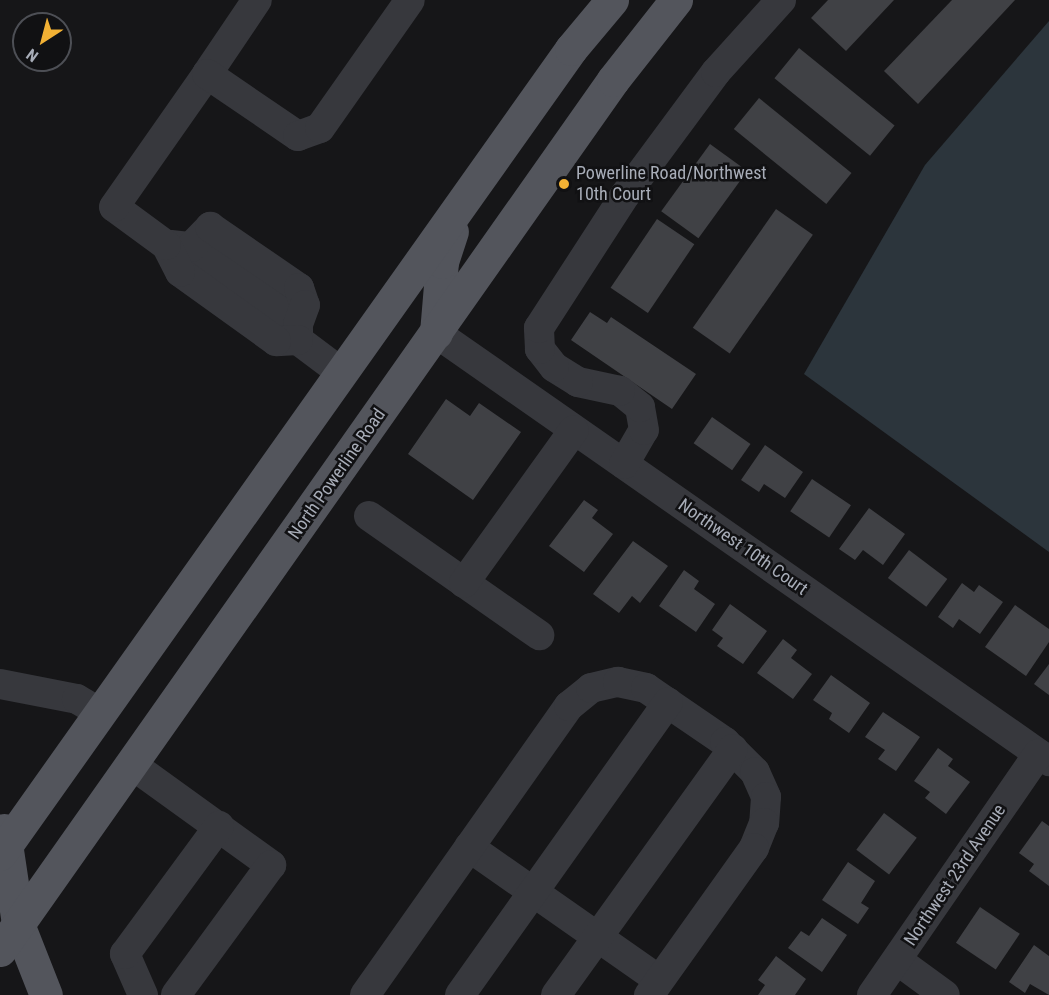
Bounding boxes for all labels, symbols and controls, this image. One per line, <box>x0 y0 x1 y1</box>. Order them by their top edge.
north arrow <box>12 12 72 72</box>
text: N <box>23 45 42 66</box>
place label: Powerline Road/Northwest 10th Court <box>576 163 767 206</box>
marker: Powerline Road/Northwest 10th Court <box>557 177 571 191</box>
street label: North Powerline Road <box>284 405 390 543</box>
street label: Northwest 10th Court <box>674 494 812 600</box>
street label: Northwest 23rd Avenue <box>900 800 1010 950</box>

